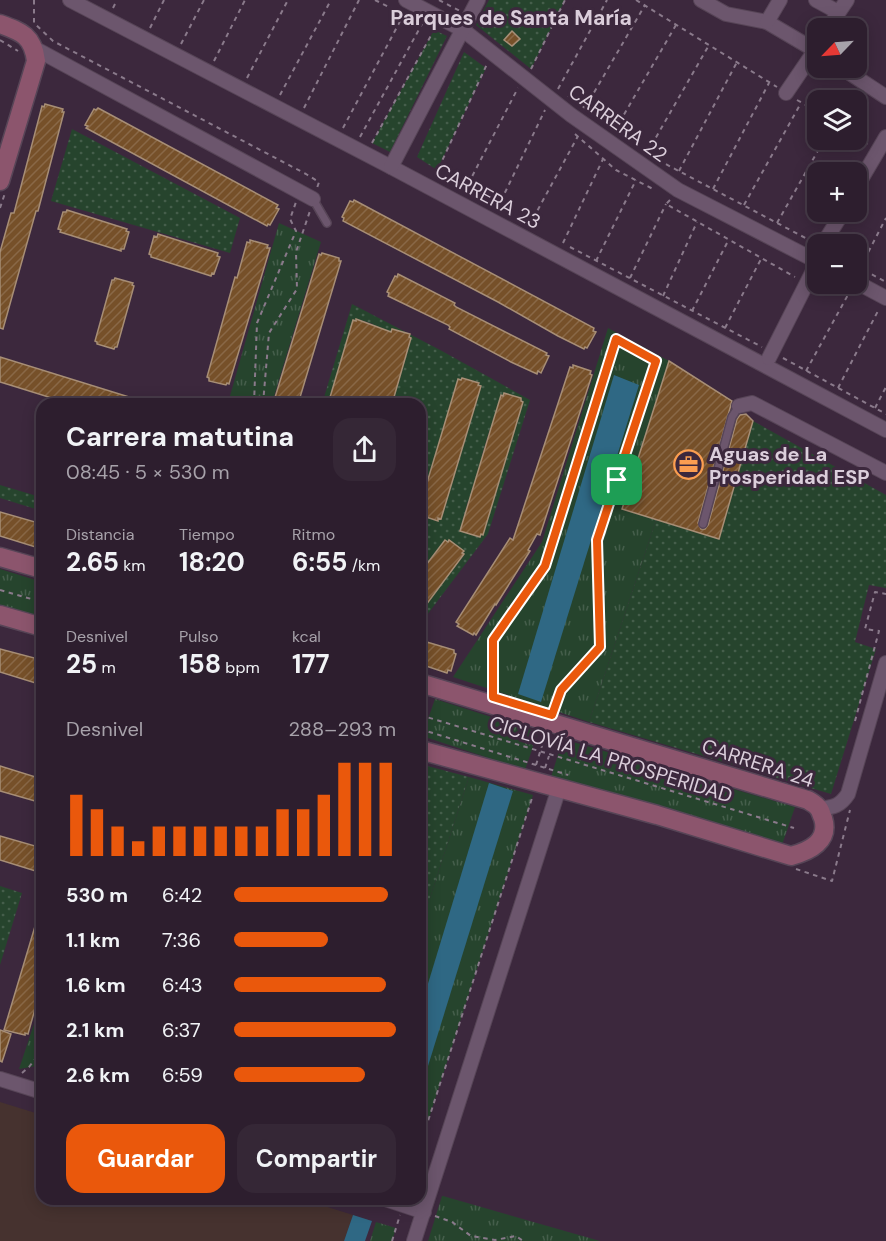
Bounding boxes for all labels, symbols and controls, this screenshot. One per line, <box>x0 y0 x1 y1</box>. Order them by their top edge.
district label: Parques de Santa María <box>390 4 632 32</box>
north arrow <box>807 18 867 78</box>
map controls <box>807 18 867 294</box>
street label: CARRERA 22 <box>563 78 673 168</box>
button: layers <box>807 90 867 150</box>
street label: CARRERA 23 <box>431 157 545 235</box>
button: + <box>807 162 867 222</box>
button: − <box>807 234 867 294</box>
button: share <box>333 418 396 481</box>
text: Carrera matutina <box>66 419 294 454</box>
place label: Aguas de La Prosperidad ESP <box>709 441 870 490</box>
office icon: Aguas de La Prosperidad ESP <box>672 449 704 481</box>
pin <box>591 454 642 505</box>
text: 08:45 · 5 × 530 m <box>66 459 230 485</box>
icon: arrive <box>600 463 633 496</box>
text: Distancia <box>66 524 134 545</box>
text: Tiempo <box>179 524 235 545</box>
text: Ritmo <box>292 524 335 545</box>
text: 2.65 <box>66 545 119 579</box>
text: 18:20 <box>179 545 245 579</box>
text: 6:55 <box>292 545 347 579</box>
text: km <box>119 555 146 576</box>
text: /km <box>347 555 380 576</box>
text: Desnivel <box>66 626 128 647</box>
text: Pulso <box>179 626 219 647</box>
text: kcal <box>292 626 321 647</box>
text: 25 <box>66 647 97 681</box>
text: 158 <box>179 647 221 681</box>
text: 177 <box>292 647 329 681</box>
text: m <box>97 657 116 678</box>
text: bpm <box>221 657 260 678</box>
street label: CICLOVÍA LA PROSPERIDAD <box>486 710 736 808</box>
text: Desnivel <box>66 716 143 742</box>
text: 288–293 m <box>289 716 396 742</box>
street label: CARRERA 24 <box>699 733 817 793</box>
text: 530 m <box>66 882 128 908</box>
text: 6:42 <box>162 882 202 908</box>
text: 1.1 km <box>66 927 120 953</box>
text: 7:36 <box>162 927 201 953</box>
text: 1.6 km <box>66 972 125 998</box>
text: 6:43 <box>162 972 203 998</box>
text: 2.1 km <box>66 1017 124 1043</box>
text: 6:37 <box>162 1017 201 1043</box>
text: 2.6 km <box>66 1062 130 1088</box>
text: 6:59 <box>162 1062 203 1088</box>
button: Guardar <box>66 1124 225 1193</box>
button: Compartir <box>237 1124 396 1193</box>

